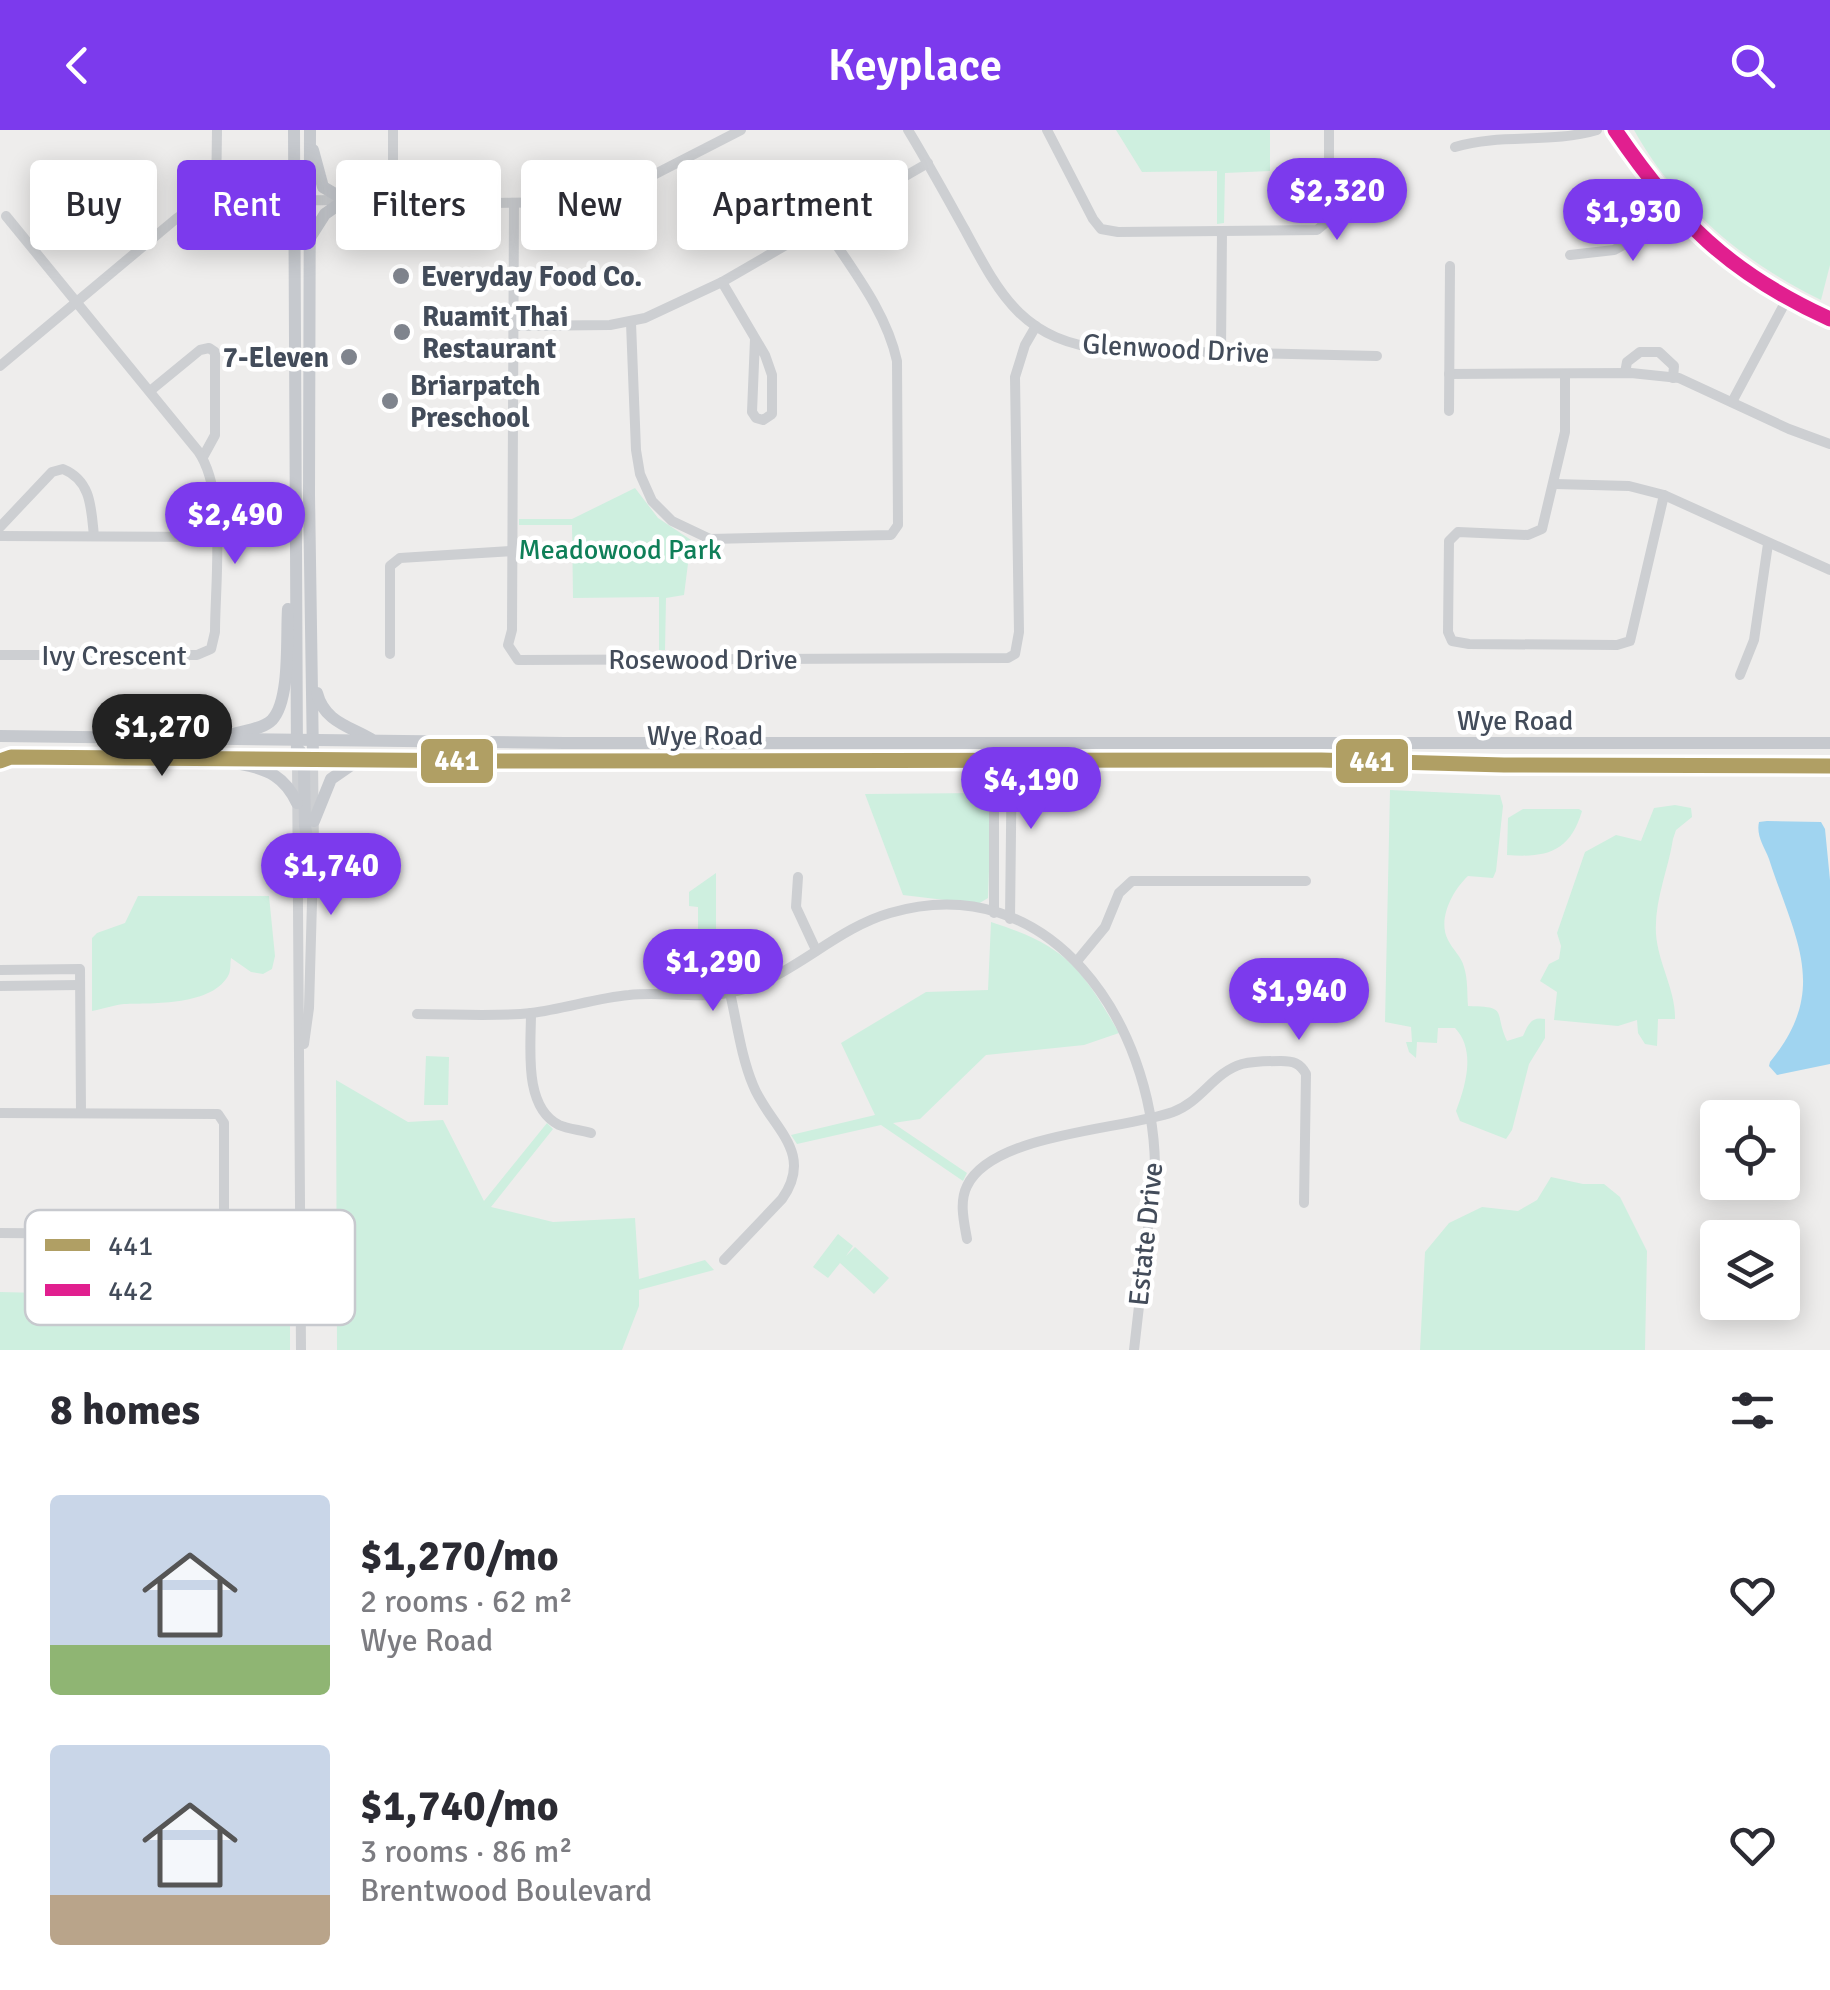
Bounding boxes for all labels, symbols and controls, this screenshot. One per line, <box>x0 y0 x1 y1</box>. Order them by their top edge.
icon: back <box>50 38 105 93</box>
text: Keyplace <box>828 38 1002 93</box>
icon: search <box>1725 38 1780 93</box>
pin: $2,320 <box>1256 158 1418 243</box>
chip: Buy <box>30 160 157 250</box>
chip: Rent <box>177 160 316 250</box>
chip: Filters <box>336 160 501 250</box>
chip: New <box>521 160 657 250</box>
chip: Apartment <box>677 160 908 250</box>
text: $2,320 <box>1289 171 1385 210</box>
pin: $1,930 <box>1552 179 1714 264</box>
text: $1,930 <box>1585 192 1681 231</box>
place label: Everyday Food Co. <box>421 260 642 294</box>
marker: Everyday Food Co. <box>390 265 412 287</box>
place label: Ruamit Thai Restaurant <box>422 300 568 366</box>
marker: Ruamit Thai Restaurant <box>391 321 413 343</box>
street label: Glenwood Drive <box>1081 327 1270 371</box>
place label: 7-Eleven <box>223 341 329 375</box>
marker: 7-Eleven <box>338 346 360 368</box>
place label: Briarpatch Preschool <box>410 369 541 435</box>
marker: Briarpatch Preschool <box>379 390 401 412</box>
pin: $2,490 <box>154 482 316 567</box>
text: $2,490 <box>187 495 283 534</box>
park label: Meadowood Park <box>518 533 722 567</box>
street label: Ivy Crescent <box>41 639 187 673</box>
street label: Rosewood Drive <box>608 643 798 677</box>
pin: $1,270 <box>81 694 243 779</box>
street label: Wye Road <box>1457 704 1573 738</box>
text: $1,270 <box>114 707 210 746</box>
street label: Wye Road <box>647 719 763 753</box>
line badge: 441 <box>419 737 495 785</box>
line badge: 441 <box>1334 737 1410 785</box>
text: 441 <box>434 744 480 778</box>
text: 441 <box>1349 745 1395 779</box>
pin: $4,190 <box>950 747 1112 832</box>
text: $4,190 <box>983 760 1079 799</box>
pin: $1,740 <box>250 833 412 918</box>
text: $1,740 <box>283 846 379 885</box>
pin: $1,290 <box>632 929 794 1014</box>
text: $1,290 <box>665 942 761 981</box>
pin: $1,940 <box>1218 958 1380 1043</box>
text: $1,940 <box>1251 971 1347 1010</box>
map controls <box>1700 1100 1800 1320</box>
button: locate <box>1700 1100 1800 1200</box>
street label: Estate Drive <box>1122 1161 1170 1308</box>
legend <box>25 1210 355 1325</box>
button: layers <box>1700 1220 1800 1320</box>
text: 441 <box>108 1229 153 1263</box>
text: 442 <box>108 1274 153 1308</box>
icon: filters <box>1725 1383 1780 1438</box>
text: 8 homes <box>50 1385 200 1436</box>
text: $1,270/mo <box>360 1531 559 1582</box>
icon: home <box>130 1535 250 1655</box>
icon: heart <box>1725 1568 1780 1623</box>
text: 2 rooms · 62 m² <box>360 1582 573 1621</box>
text: Wye Road <box>360 1621 493 1660</box>
text: $1,740/mo <box>360 1781 559 1832</box>
icon: home <box>130 1785 250 1905</box>
icon: heart <box>1725 1818 1780 1873</box>
text: 3 rooms · 86 m² <box>360 1832 573 1871</box>
text: Brentwood Boulevard <box>360 1871 652 1910</box>

